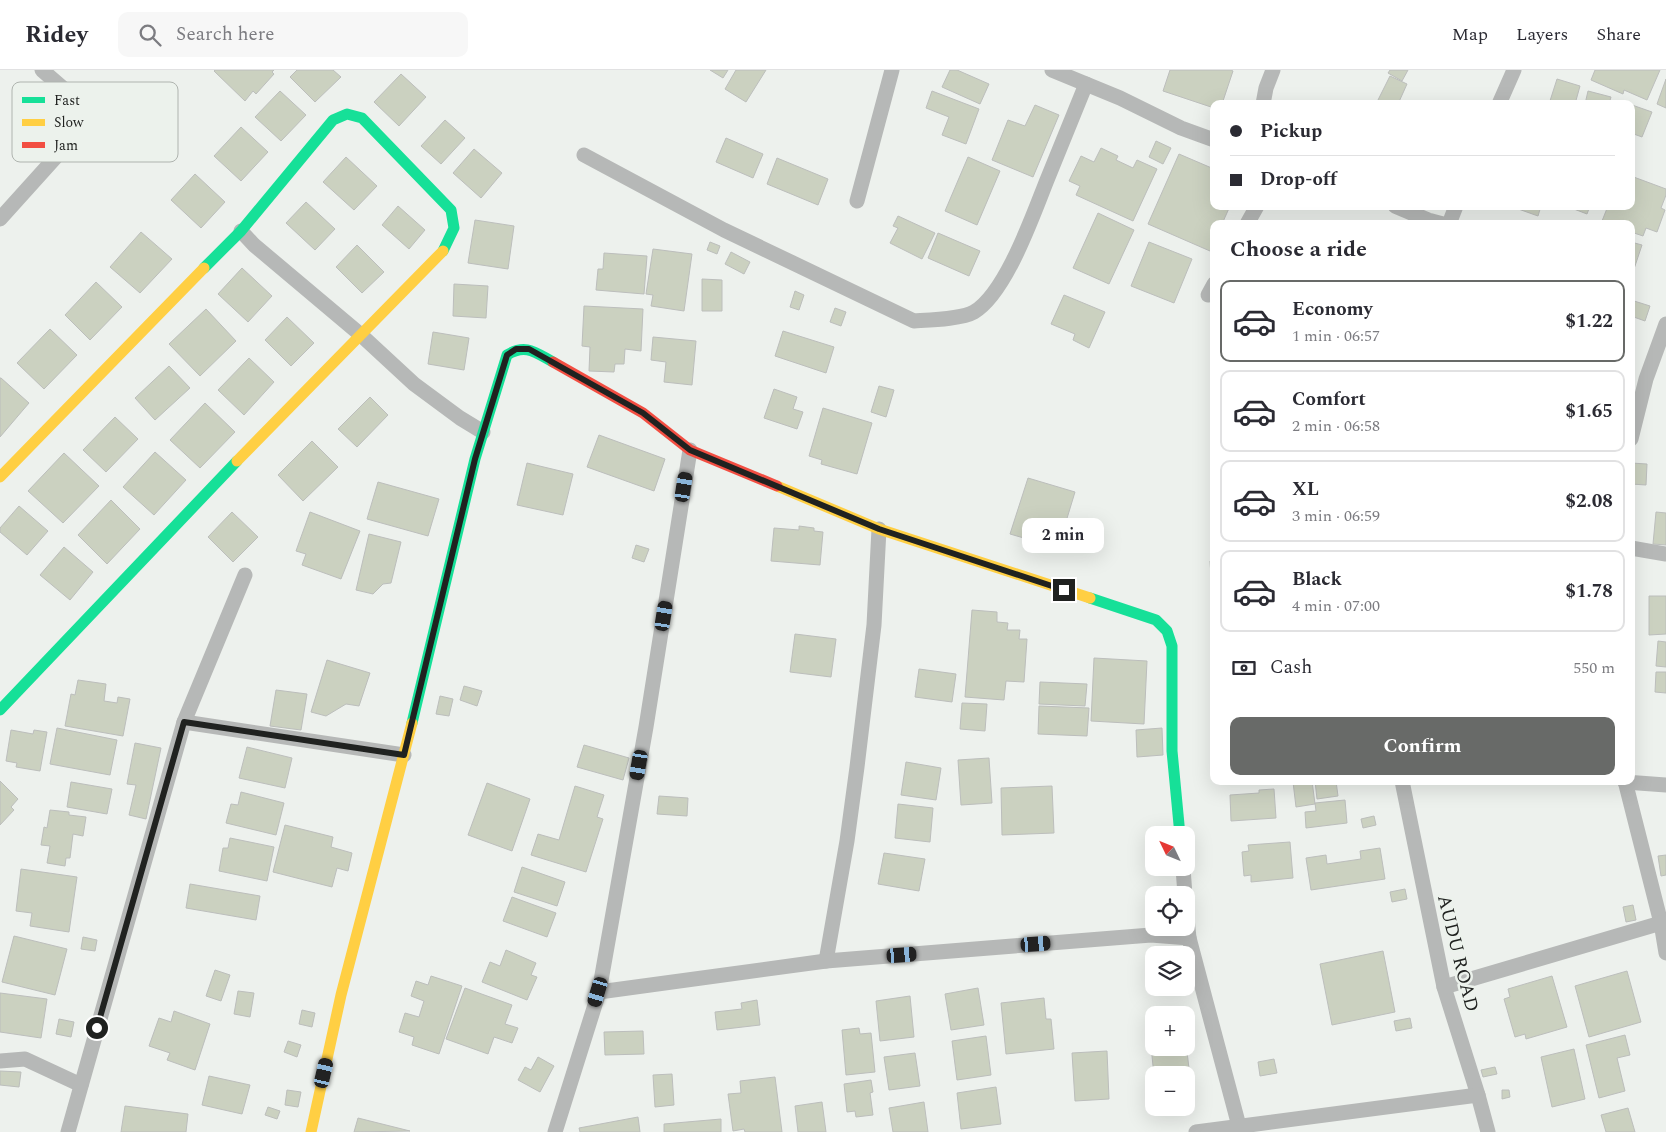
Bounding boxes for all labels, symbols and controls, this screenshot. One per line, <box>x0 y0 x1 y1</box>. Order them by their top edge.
search box <box>118 12 468 57</box>
text: Ridey <box>25 17 88 53</box>
text: Search here <box>176 20 275 49</box>
icon: search <box>136 21 164 49</box>
text: Map <box>1452 21 1488 48</box>
text: Layers <box>1516 21 1568 48</box>
text: Share <box>1596 21 1641 48</box>
legend <box>12 82 178 162</box>
text: Fast <box>54 90 80 111</box>
text: Slow <box>54 112 84 133</box>
text: Pickup <box>1260 117 1322 146</box>
text: Jam <box>54 135 78 156</box>
text: Drop-off <box>1260 165 1337 194</box>
text: Choose a ride <box>1230 233 1367 266</box>
text: Economy <box>1292 295 1373 324</box>
icon: car <box>1232 299 1277 344</box>
text: $1.22 <box>1565 307 1613 336</box>
text: 1 min · 06:57 <box>1292 324 1380 348</box>
text: Comfort <box>1292 385 1366 414</box>
icon: car <box>1232 389 1277 434</box>
text: $1.65 <box>1565 397 1613 426</box>
text: 2 min · 06:58 <box>1292 414 1380 438</box>
car <box>674 471 693 503</box>
text: XL <box>1292 475 1319 504</box>
icon: car <box>1232 479 1277 524</box>
text: $2.08 <box>1565 487 1613 516</box>
text: 3 min · 06:59 <box>1292 504 1380 528</box>
callout: 2 min <box>1023 518 1105 552</box>
text: 2 min <box>1042 523 1084 547</box>
text: Black <box>1292 565 1342 594</box>
icon: car <box>1232 569 1277 614</box>
text: $1.78 <box>1565 577 1613 606</box>
route end <box>1053 579 1075 601</box>
text: 4 min · 07:00 <box>1292 594 1380 618</box>
car <box>654 600 673 632</box>
text: Cash <box>1270 653 1312 682</box>
icon: cash <box>1230 654 1258 682</box>
text: 550 m <box>1573 656 1615 680</box>
button: Confirm <box>1230 717 1615 775</box>
car <box>629 749 648 781</box>
north arrow <box>1145 826 1195 876</box>
map controls <box>1145 826 1195 1116</box>
button: locate <box>1145 886 1195 936</box>
street label: AUDU ROAD <box>1429 892 1486 1015</box>
car <box>1020 935 1051 953</box>
car <box>886 946 917 964</box>
button: layers <box>1145 946 1195 996</box>
car <box>586 975 609 1009</box>
button: + <box>1145 1006 1195 1056</box>
route start <box>86 1017 108 1039</box>
car <box>313 1057 334 1089</box>
button: − <box>1145 1066 1195 1116</box>

